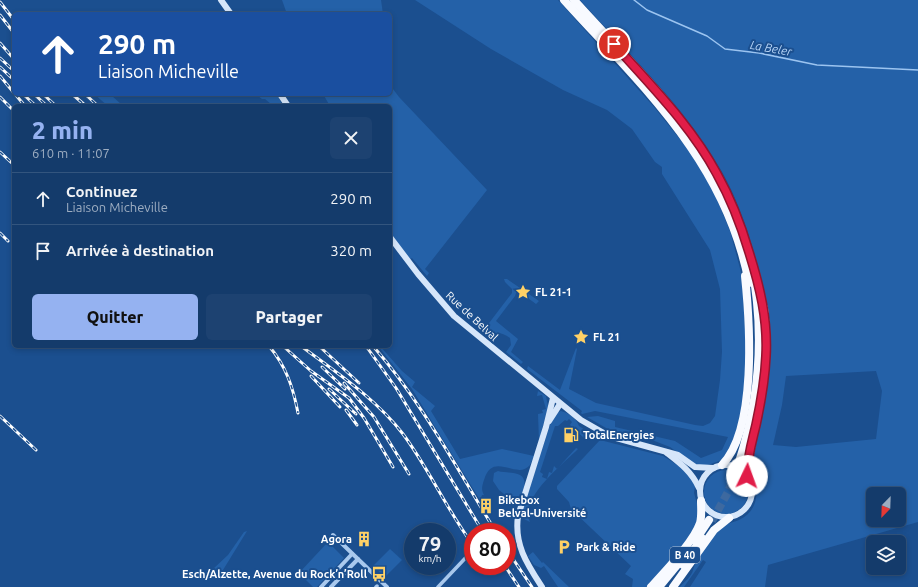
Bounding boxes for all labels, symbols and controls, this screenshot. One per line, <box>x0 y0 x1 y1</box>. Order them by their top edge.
pin <box>597 27 631 61</box>
icon: ahead <box>32 28 84 80</box>
text: 290 m <box>98 28 176 59</box>
icon: arrive <box>603 33 625 55</box>
water label: La Beler <box>749 38 793 58</box>
text: Liaison Micheville <box>98 61 239 81</box>
text: 2 min <box>32 117 93 144</box>
button: close <box>330 117 372 159</box>
text: 610 m · 11:07 <box>32 146 110 160</box>
text: Continuez <box>66 183 137 200</box>
icon: ahead <box>32 188 54 210</box>
text: 290 m <box>330 190 372 207</box>
text: Liaison Micheville <box>66 200 168 214</box>
icon: arrive <box>32 240 54 262</box>
text: Arrivée à destination <box>66 242 214 259</box>
text: 320 m <box>330 242 372 259</box>
place icon: FL 21-1 <box>514 283 532 301</box>
place label: FL 21-1 <box>535 286 572 298</box>
street label: Rue de Belval <box>444 289 501 343</box>
button: Quitter <box>32 294 198 340</box>
button: Partager <box>206 294 372 340</box>
place icon: FL 21 <box>572 328 590 346</box>
place label: FL 21 <box>593 331 620 343</box>
fuel station icon: TotalEnergies <box>562 426 580 444</box>
place label: TotalEnergies <box>583 429 654 441</box>
position arrow <box>726 455 768 497</box>
north arrow <box>866 487 906 527</box>
map controls <box>866 487 906 575</box>
place label: Bikebox Belval-Université <box>498 494 586 519</box>
building icon: Bikebox Belval-Université <box>477 497 495 515</box>
speed limit sign: 80 <box>464 523 516 575</box>
building icon: Agora <box>355 530 373 548</box>
text: 79 <box>419 532 441 555</box>
place label: Agora <box>321 533 352 545</box>
button: layers <box>866 535 906 575</box>
parking icon: Park & Ride <box>555 538 573 556</box>
place label: Park & Ride <box>576 541 635 553</box>
road number: B 40 <box>670 547 700 563</box>
text: km/h <box>418 553 442 564</box>
bus stop icon: Esch/Alzette, Avenue du Rock’n’Roll <box>370 565 388 583</box>
place label: Esch/Alzette, Avenue du Rock’n’Roll <box>182 568 368 580</box>

